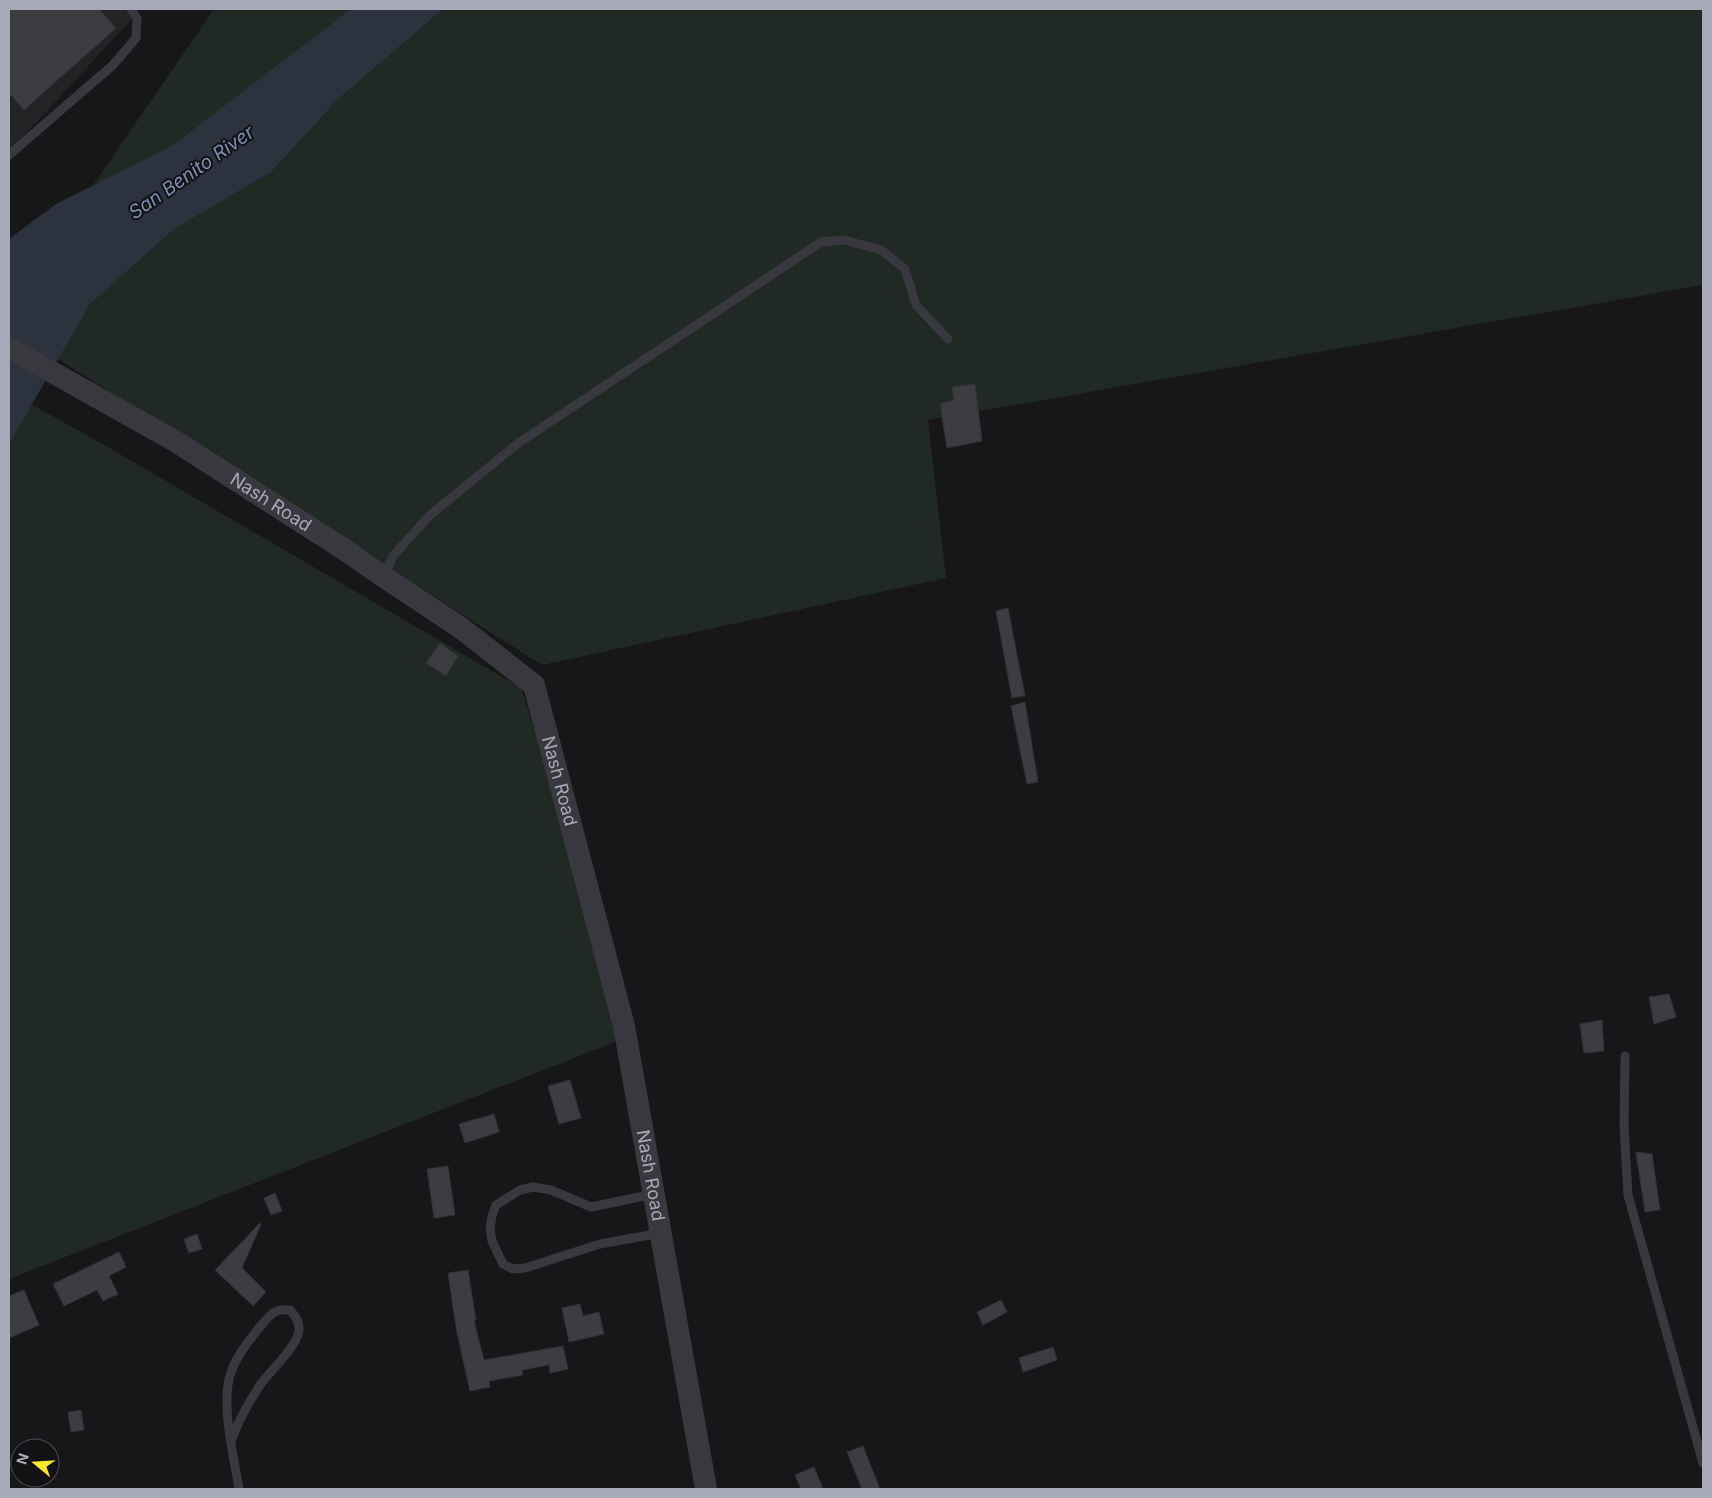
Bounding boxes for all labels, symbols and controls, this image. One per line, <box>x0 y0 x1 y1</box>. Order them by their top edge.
water label: San Benito River <box>124 120 259 224</box>
street label: Nash Road <box>226 468 316 536</box>
street label: Nash Road <box>538 734 582 828</box>
street label: Nash Road <box>633 1128 669 1223</box>
north arrow <box>10 1438 60 1488</box>
text: N <box>12 1451 32 1467</box>

